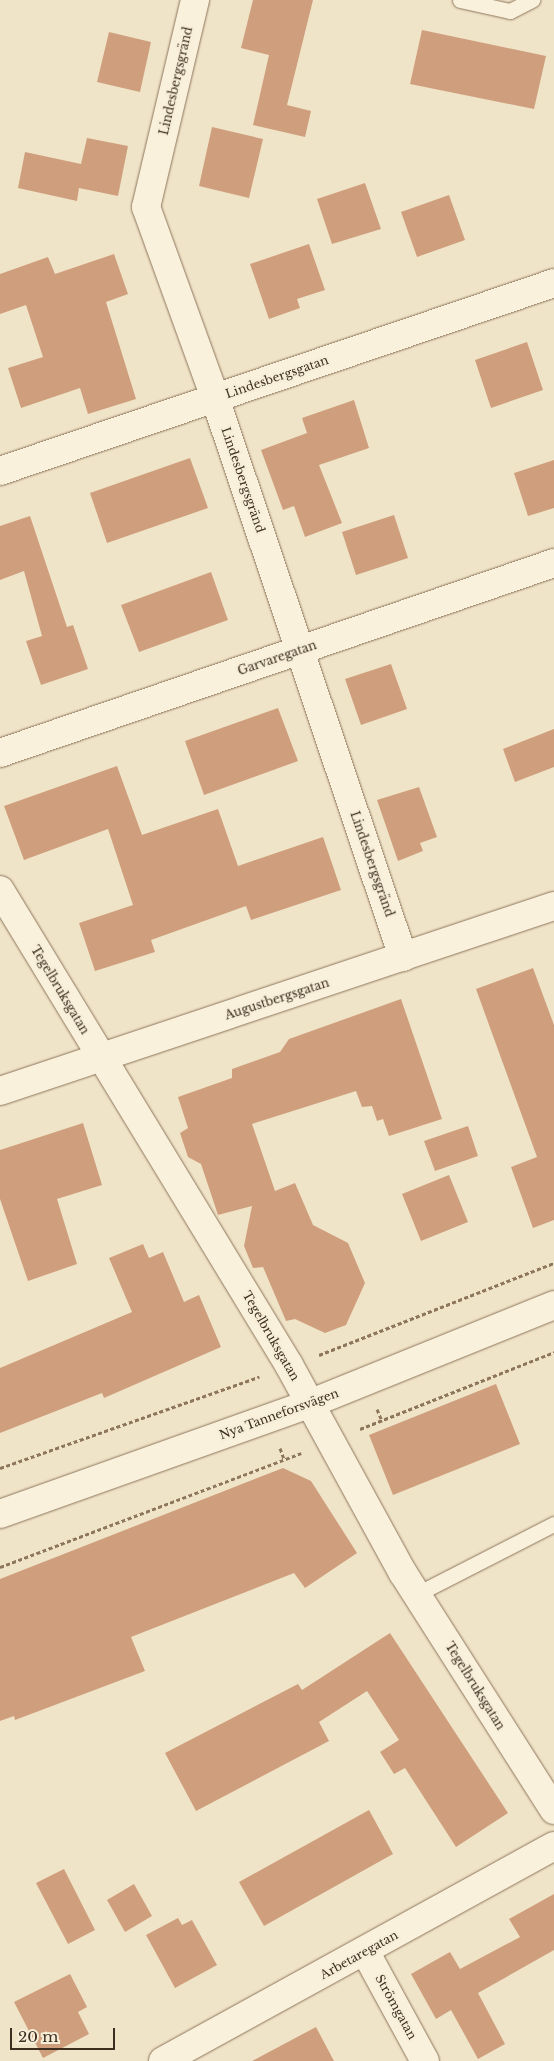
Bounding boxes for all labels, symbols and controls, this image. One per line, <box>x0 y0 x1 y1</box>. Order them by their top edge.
street label: Lindesbergsgränd <box>157 26 195 136</box>
street label: Lindesbergsgatan <box>224 353 330 401</box>
street label: Lindesbergsgränd <box>218 425 268 535</box>
street label: Garvaregatan <box>236 638 318 678</box>
street label: Lindesbergsgränd <box>347 809 397 919</box>
street label: Tegelbruksgatan <box>28 943 92 1037</box>
street label: Augustbergsgatan <box>223 975 331 1023</box>
street label: Tegelbruksgatan <box>240 1289 302 1383</box>
street label: Nya Tanneforsvägen <box>217 1386 341 1442</box>
street label: Tegelbruksgatan <box>442 1639 508 1733</box>
street label: Arbetaregatan <box>318 1928 400 1982</box>
street label: Strömgatan <box>372 1972 420 2042</box>
scale bar <box>12 2018 118 2050</box>
text: 20 m <box>18 2027 58 2046</box>

